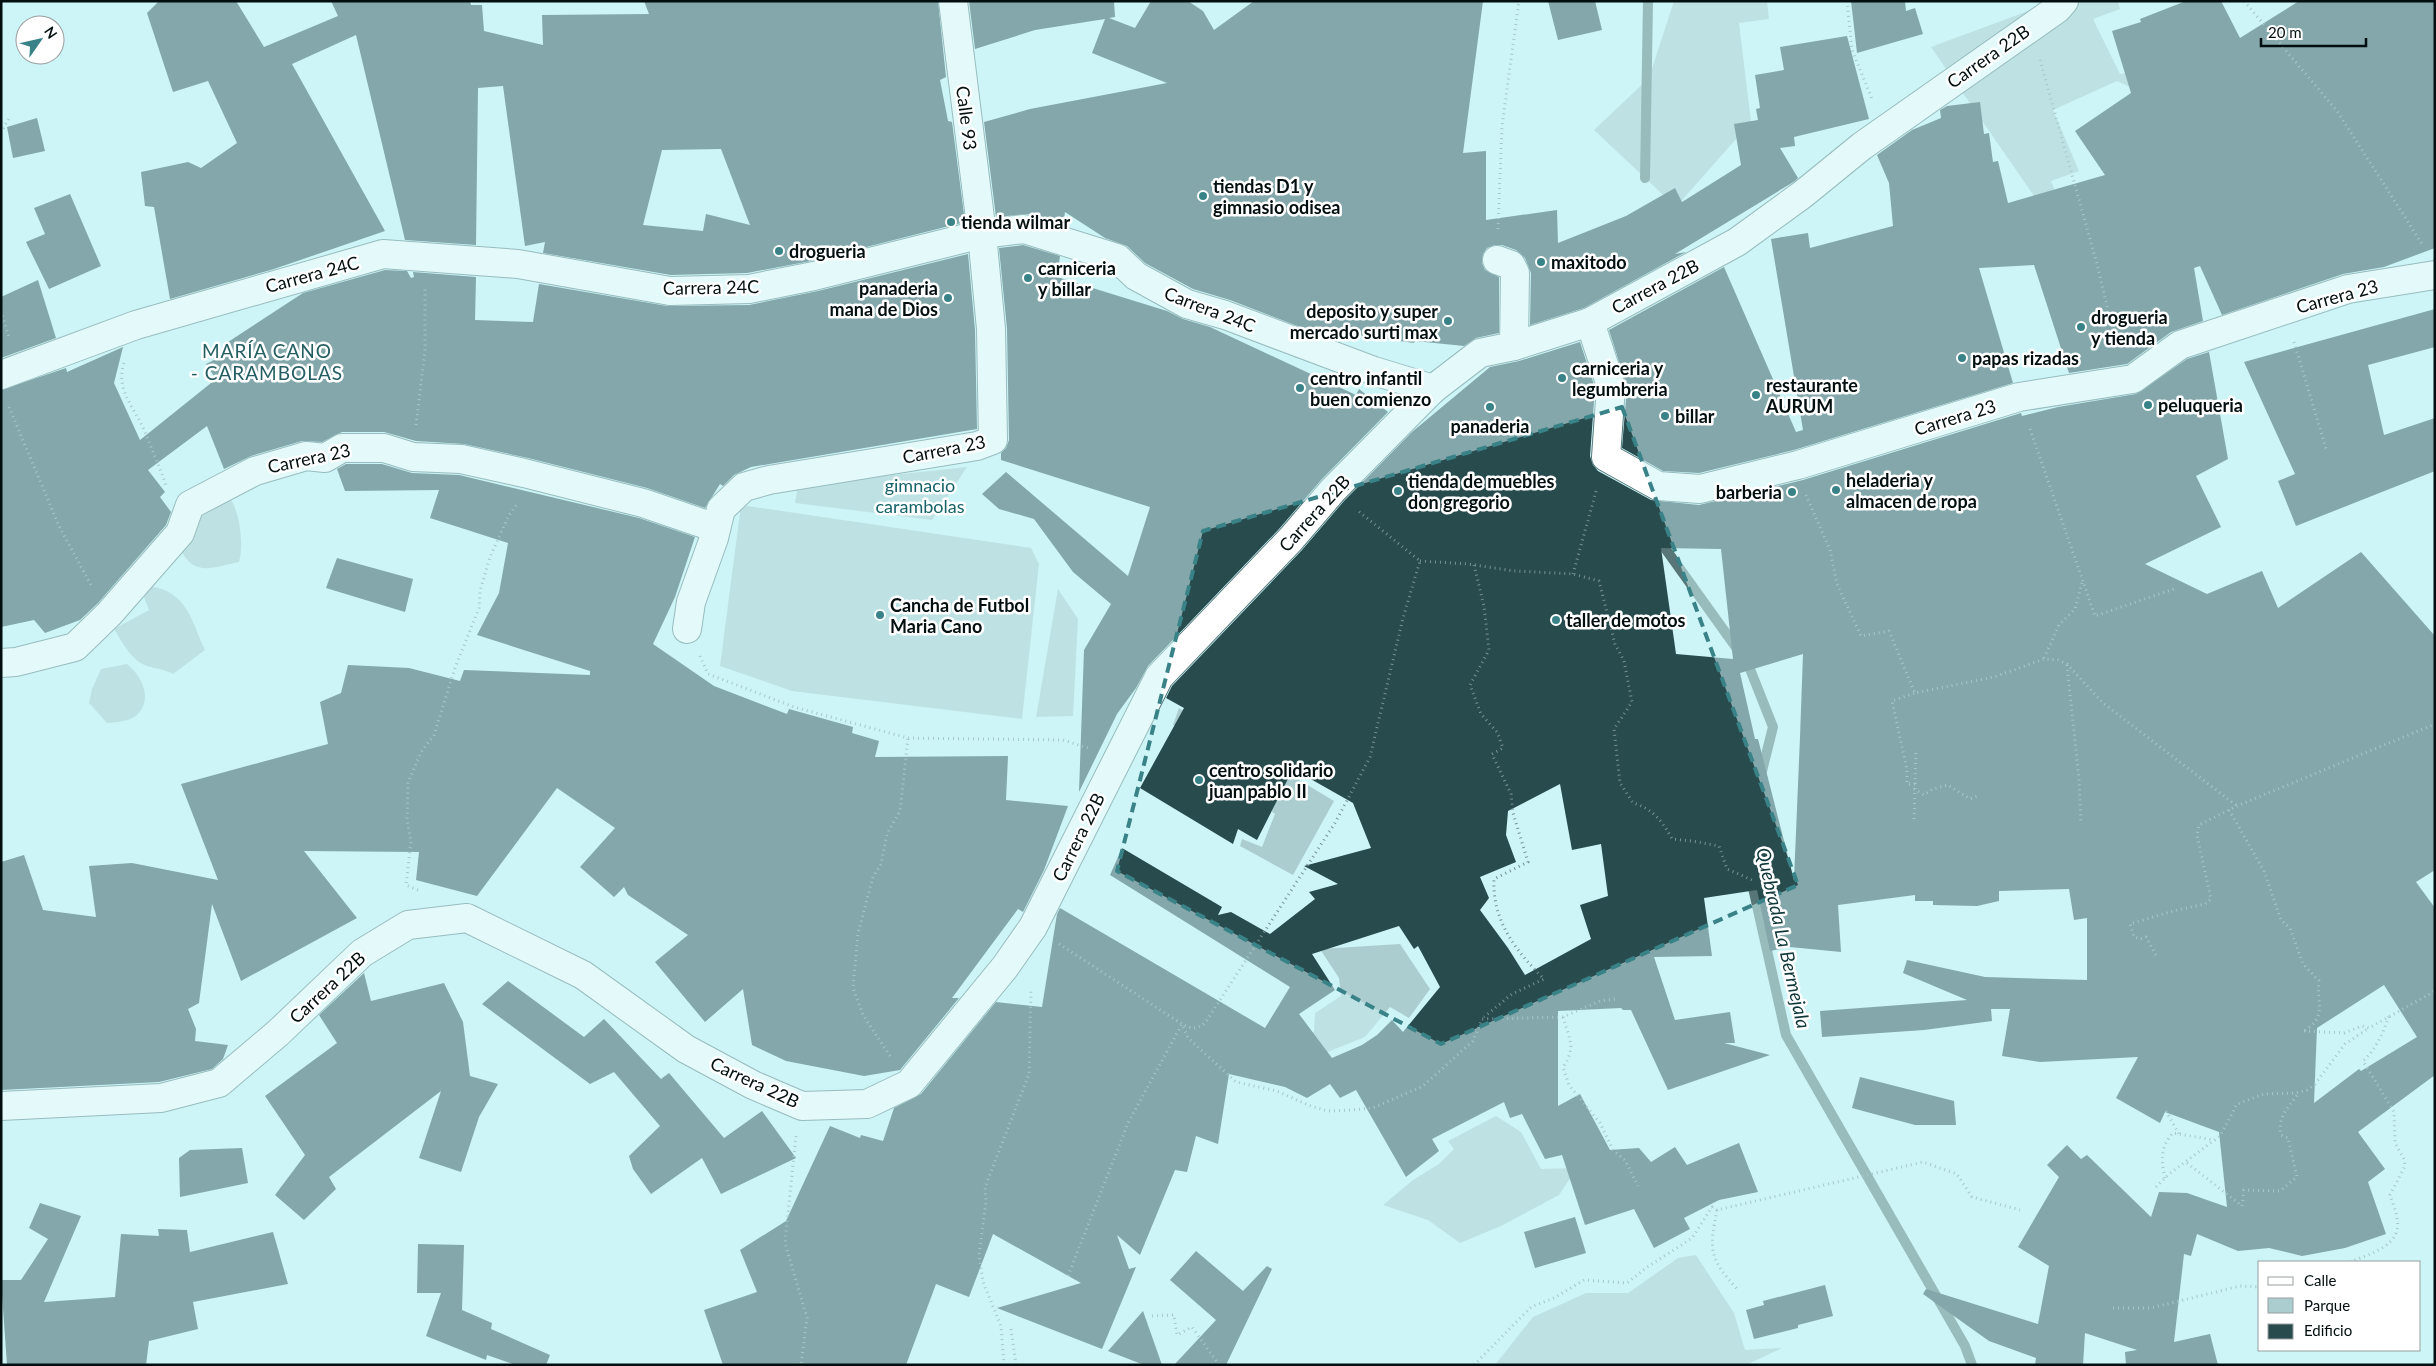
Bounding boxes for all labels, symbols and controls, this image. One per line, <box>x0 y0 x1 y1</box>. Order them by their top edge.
north arrow <box>15 15 65 65</box>
scale bar <box>2261 15 2366 47</box>
street label: Carrera 22B <box>1942 20 2034 92</box>
text: N <box>41 23 61 42</box>
text: 20 m <box>2268 23 2302 41</box>
street label: Calle 93 <box>952 85 982 151</box>
place label: tiendas D1 y gimnasio odisea <box>1213 175 1340 218</box>
marker: tiendas D1 y gimnasio odisea <box>1197 190 1209 202</box>
place label: tienda wilmar <box>961 211 1070 233</box>
marker: tienda wilmar <box>945 216 957 228</box>
place label: drogueria <box>789 240 866 262</box>
marker: drogueria <box>773 245 785 257</box>
street label: Carrera 24C <box>263 251 361 297</box>
place label: maxitodo <box>1551 251 1627 273</box>
street label: Carrera 22B <box>1608 254 1702 318</box>
marker: maxitodo <box>1535 256 1547 268</box>
place label: carniceria y billar <box>1038 257 1116 300</box>
marker: carniceria y billar <box>1022 272 1034 284</box>
street label: Carrera 23 <box>2294 274 2380 318</box>
street label: Carrera 24C <box>663 275 759 299</box>
place label: panaderia mana de Dios <box>830 277 938 320</box>
street label: Carrera 24C <box>1161 282 1259 336</box>
marker: panaderia mana de Dios <box>942 292 954 304</box>
place label: deposito y super mercado surti max <box>1290 300 1439 343</box>
place label: drogueria y tienda <box>2091 306 2168 349</box>
marker: deposito y super mercado surti max <box>1442 315 1454 327</box>
marker: drogueria y tienda <box>2075 321 2087 333</box>
district label: MARÍA CANO - CARAMBOLAS <box>191 339 343 384</box>
place label: papas rizadas <box>1972 347 2079 369</box>
marker: papas rizadas <box>1956 352 1968 364</box>
place label: carniceria y legumbreria <box>1572 357 1668 400</box>
place label: centro infantil buen comienzo <box>1310 367 1431 410</box>
marker: carniceria y legumbreria <box>1556 372 1568 384</box>
place label: restaurante AURUM <box>1765 374 1858 417</box>
marker: centro infantil buen comienzo <box>1294 382 1306 394</box>
marker: restaurante AURUM <box>1750 389 1762 401</box>
street label: Carrera 23 <box>1912 394 1998 440</box>
place label: peluqueria <box>2158 394 2243 416</box>
marker: peluqueria <box>2142 399 2154 411</box>
marker: panaderia <box>1484 401 1496 413</box>
place label: billar <box>1675 405 1715 427</box>
marker: billar <box>1659 410 1671 422</box>
place label: panaderia <box>1451 415 1529 437</box>
street label: Carrera 23 <box>901 430 987 468</box>
street label: Carrera 23 <box>266 439 352 477</box>
place label: heladeria y almacen de ropa <box>1846 469 1977 512</box>
street label: Carrera 22B <box>1274 470 1354 556</box>
place label: tienda de muebles don gregorio <box>1408 470 1554 513</box>
park label: gimnacio carambolas <box>876 474 965 517</box>
place label: barberia <box>1716 481 1782 503</box>
marker: heladeria y almacen de ropa <box>1830 484 1842 496</box>
marker: tienda de muebles don gregorio <box>1392 485 1404 497</box>
marker: barberia <box>1786 486 1798 498</box>
place label: Cancha de Futbol Maria Cano <box>890 594 1029 637</box>
marker: Cancha de Futbol Maria Cano <box>874 609 886 621</box>
place label: taller de motos <box>1566 609 1686 631</box>
marker: taller de motos <box>1550 614 1562 626</box>
place label: centro solidario juan pablo II <box>1208 759 1333 802</box>
marker: centro solidario juan pablo II <box>1193 774 1205 786</box>
street label: Carrera 22B <box>1047 789 1109 885</box>
water label: Quebrada La Bermejala <box>1752 845 1816 1031</box>
street label: Carrera 22B <box>285 946 369 1028</box>
street label: Carrera 22B <box>707 1052 803 1112</box>
legend <box>2258 1261 2421 1351</box>
text: Calle <box>2304 1271 2337 1289</box>
text: Parque <box>2304 1296 2350 1314</box>
text: Edificio <box>2304 1321 2352 1339</box>

